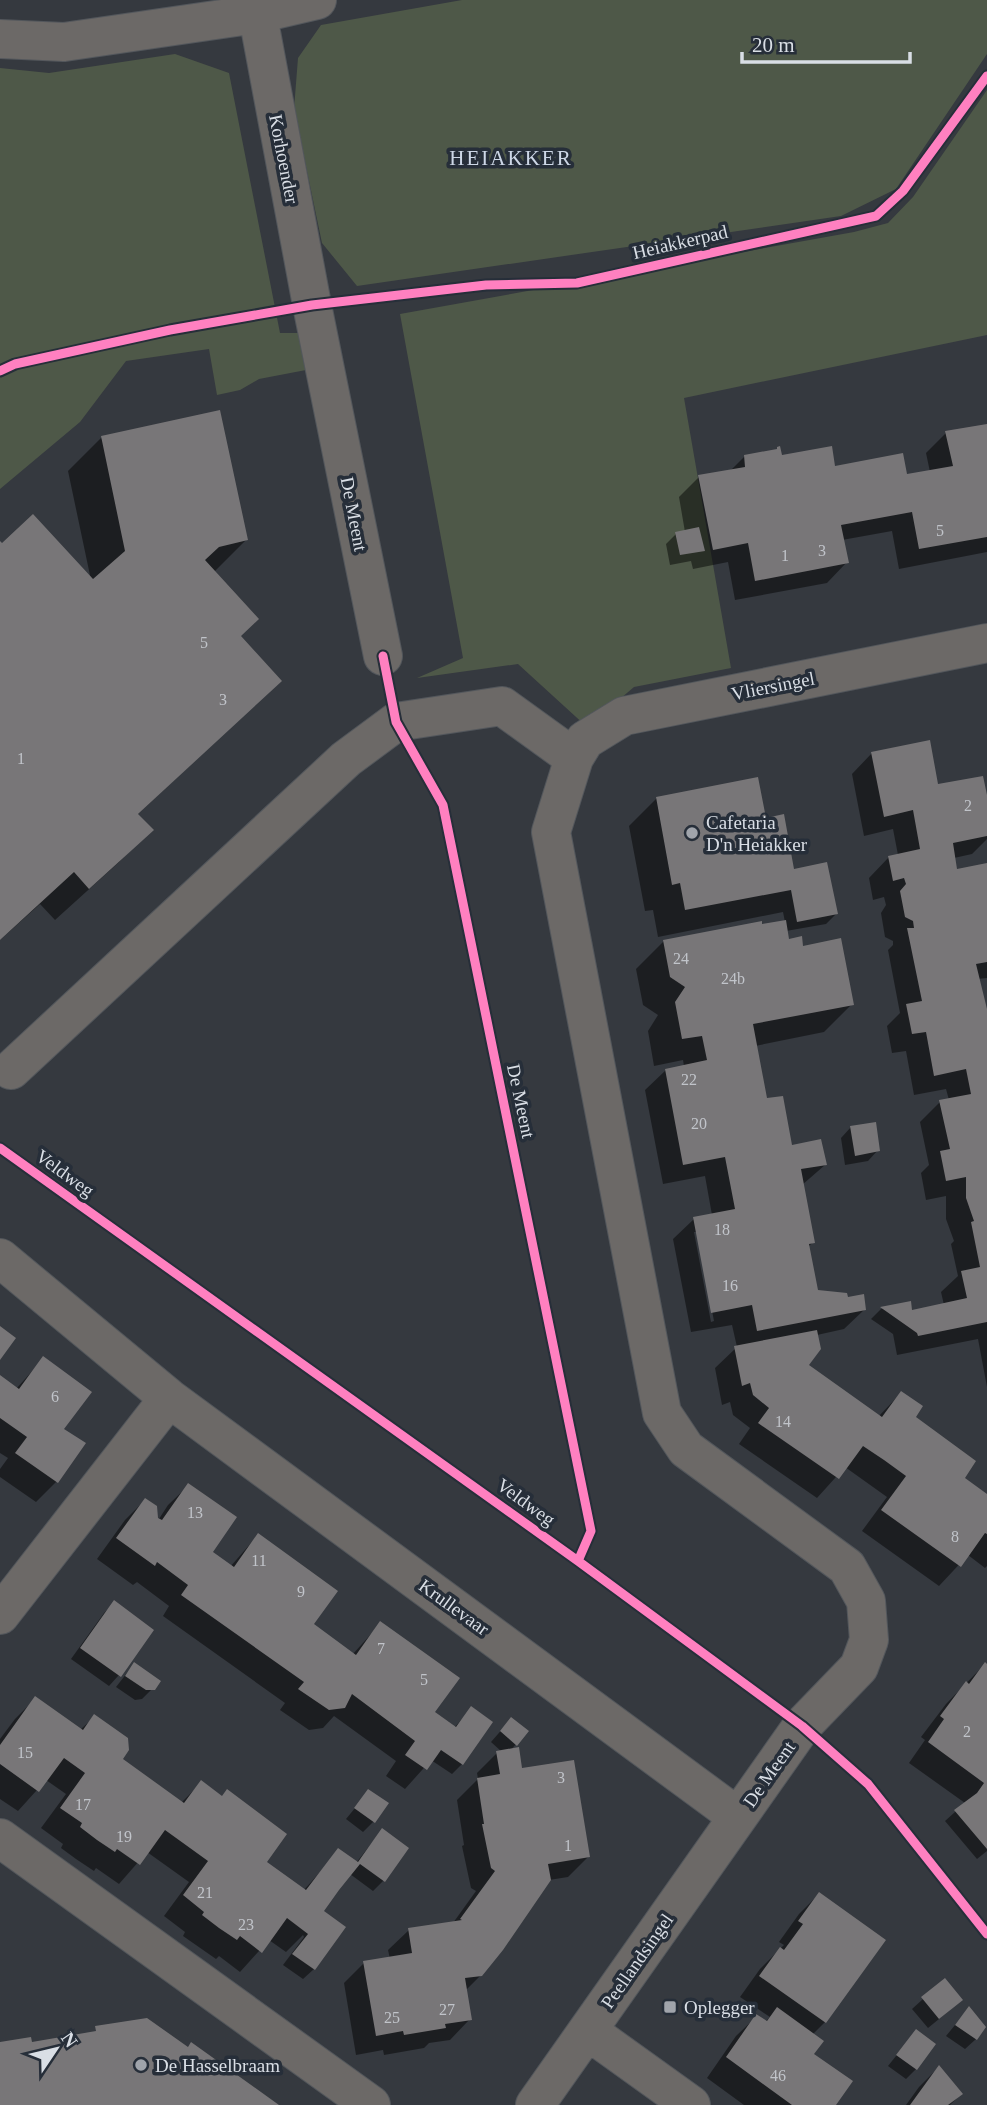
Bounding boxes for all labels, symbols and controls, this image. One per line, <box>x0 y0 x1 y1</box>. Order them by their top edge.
scale bar <box>742 21 910 65</box>
text: 20 m <box>752 33 795 57</box>
street label: Korhoender <box>265 112 303 206</box>
district label: HEIAKKER <box>449 146 573 170</box>
street label: Heiakkerpad <box>630 221 730 263</box>
street label: De Meent <box>336 475 372 554</box>
house number: 5 <box>936 522 944 539</box>
house number: 3 <box>818 542 826 559</box>
house number: 1 <box>781 547 789 564</box>
house number: 5 <box>200 634 208 651</box>
street label: Vliersingel <box>730 668 816 704</box>
house number: 3 <box>219 691 227 708</box>
house number: 1 <box>17 750 25 767</box>
house number: 2 <box>964 797 972 814</box>
place label: Cafetaria D'n Heiakker <box>706 812 808 855</box>
marker: Cafetaria D'n Heiakker <box>684 825 700 841</box>
house number: 24 <box>673 950 689 967</box>
house number: 24b <box>721 970 745 987</box>
street label: De Meent <box>503 1062 539 1141</box>
house number: 22 <box>681 1071 697 1088</box>
house number: 20 <box>691 1115 707 1132</box>
street label: Veldweg <box>32 1145 98 1201</box>
house number: 18 <box>714 1221 730 1238</box>
house number: 16 <box>722 1277 738 1294</box>
house number: 6 <box>51 1388 59 1405</box>
house number: 14 <box>775 1413 791 1430</box>
street label: Veldweg <box>493 1474 559 1530</box>
house number: 13 <box>187 1504 203 1521</box>
house number: 8 <box>951 1528 959 1545</box>
house number: 11 <box>251 1552 267 1569</box>
street label: Krullevaar <box>415 1575 494 1640</box>
house number: 9 <box>297 1583 305 1600</box>
house number: 7 <box>377 1640 385 1657</box>
house number: 5 <box>420 1671 428 1688</box>
house number: 2 <box>963 1723 971 1740</box>
street label: De Meent <box>739 1736 800 1811</box>
house number: 15 <box>17 1744 33 1761</box>
house number: 3 <box>557 1769 565 1786</box>
house number: 17 <box>75 1796 91 1813</box>
house number: 19 <box>116 1828 132 1845</box>
house number: 1 <box>564 1837 572 1854</box>
house number: 21 <box>197 1884 213 1901</box>
street label: Peellandsingel <box>597 1910 677 2012</box>
house number: 23 <box>238 1916 254 1933</box>
place label: Oplegger <box>684 1997 755 2018</box>
marker: Oplegger <box>662 1999 678 2015</box>
house number: 27 <box>439 2001 455 2018</box>
house number: 25 <box>384 2009 400 2026</box>
north arrow <box>21 2014 91 2084</box>
text: N <box>57 2028 82 2051</box>
place label: De Hasselbraam <box>155 2055 280 2076</box>
marker: De Hasselbraam <box>133 2057 149 2073</box>
house number: 46 <box>770 2067 786 2084</box>

